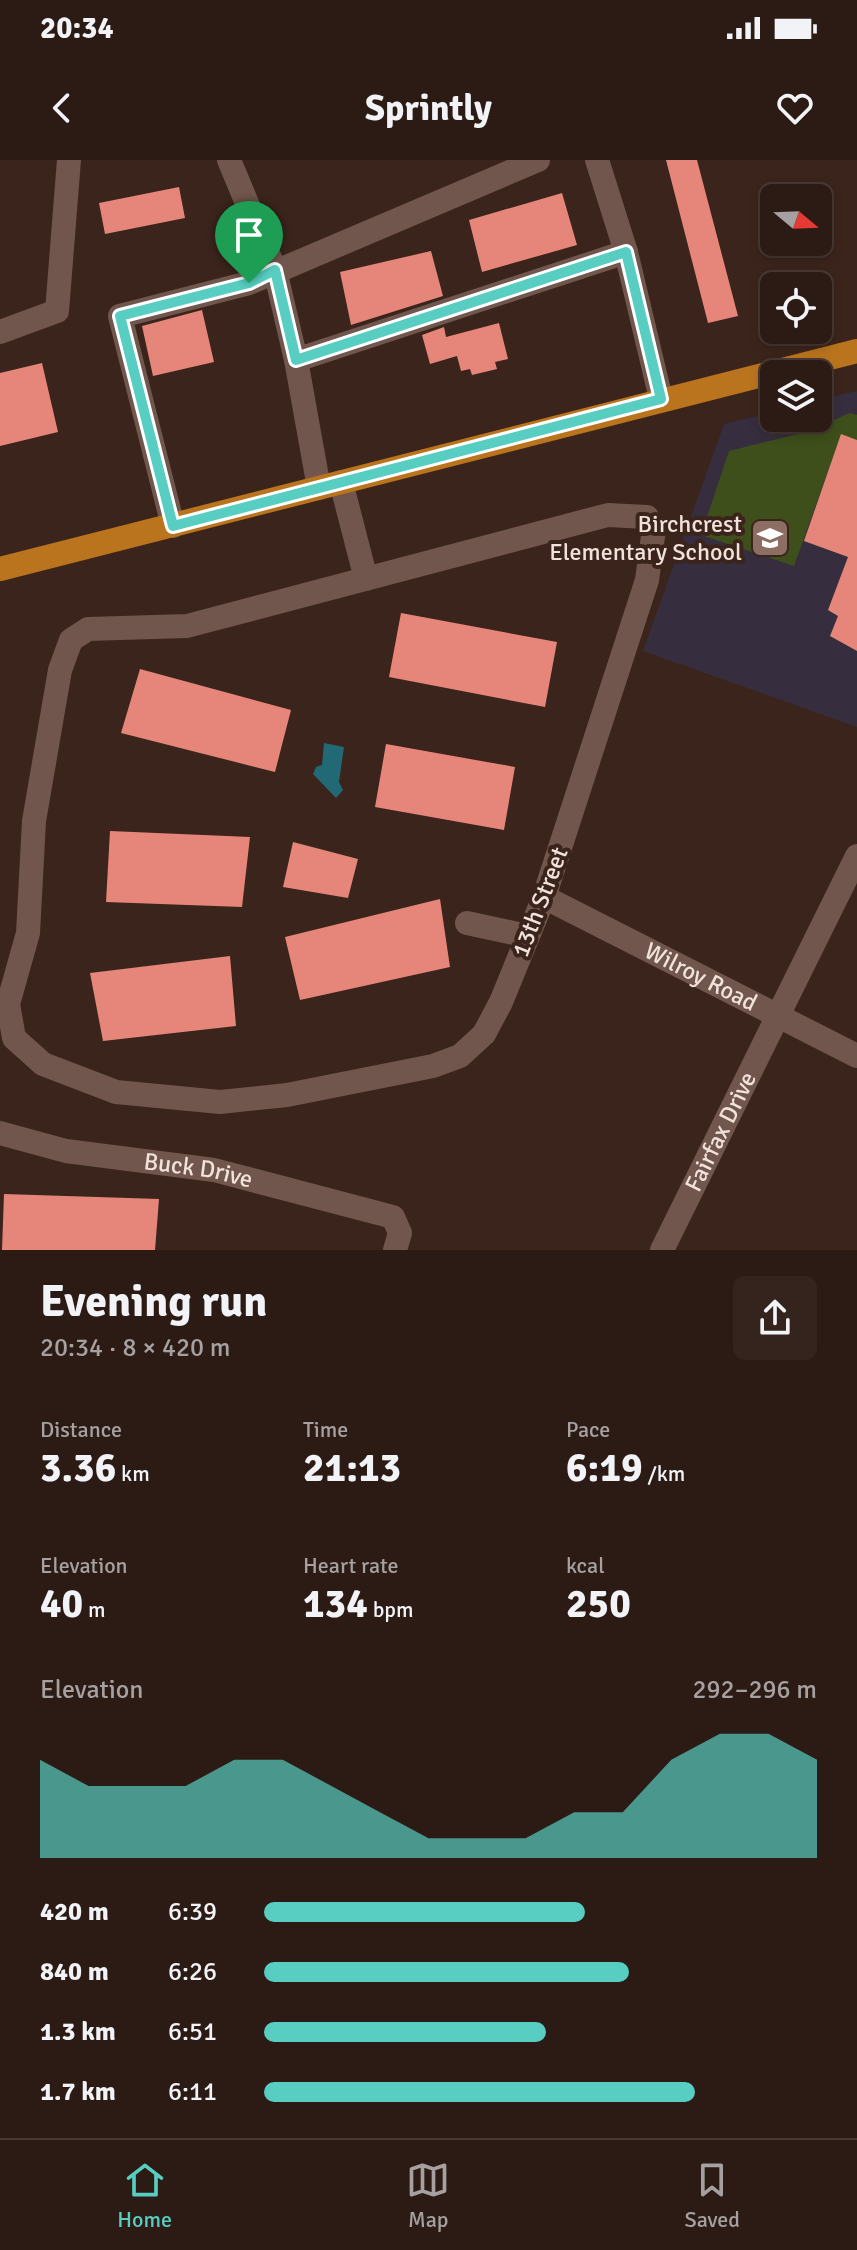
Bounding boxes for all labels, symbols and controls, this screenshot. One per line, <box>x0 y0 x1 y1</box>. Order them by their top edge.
text: 20:34 <box>40 10 114 47</box>
icon: back <box>40 86 84 130</box>
text: Sprintly <box>365 86 492 131</box>
icon: heart <box>773 86 817 130</box>
north arrow <box>760 184 832 256</box>
map controls <box>760 184 832 432</box>
pin <box>215 201 283 283</box>
icon: arrive <box>227 213 271 257</box>
button: locate <box>760 272 832 344</box>
button: layers <box>760 360 832 432</box>
place label: Birchcrest Elementary School <box>549 509 742 567</box>
school or university icon: Birchcrest Elementary School <box>749 517 791 559</box>
street label: 13th Street <box>505 843 575 961</box>
street label: Wilroy Road <box>640 936 762 1018</box>
street label: Fairfax Drive <box>678 1067 763 1197</box>
street label: Buck Drive <box>142 1146 256 1195</box>
text: Evening run <box>40 1275 267 1329</box>
button: share <box>733 1276 817 1360</box>
text: 20:34 · 8 × 420 m <box>40 1332 231 1364</box>
text: Distance <box>40 1416 122 1443</box>
text: Time <box>303 1416 348 1443</box>
text: Pace <box>566 1416 610 1443</box>
text: 3.36 <box>40 1443 116 1493</box>
text: 21:13 <box>303 1443 401 1493</box>
text: 6:19 <box>566 1443 643 1493</box>
text: km <box>116 1460 150 1487</box>
text: /km <box>643 1460 685 1487</box>
text: Elevation <box>40 1552 128 1579</box>
text: Heart rate <box>303 1552 398 1579</box>
text: kcal <box>566 1552 605 1579</box>
text: 40 <box>40 1579 83 1629</box>
text: 134 <box>303 1579 368 1629</box>
text: 250 <box>566 1579 631 1629</box>
text: m <box>83 1596 106 1623</box>
text: bpm <box>368 1596 413 1623</box>
text: Elevation <box>40 1674 144 1706</box>
text: 292–296 m <box>693 1674 817 1706</box>
text: 420 m <box>40 1896 109 1928</box>
text: 6:39 <box>168 1896 217 1928</box>
text: 840 m <box>40 1956 109 1988</box>
text: 6:26 <box>168 1956 217 1988</box>
text: 1.3 km <box>40 2016 116 2048</box>
text: 6:51 <box>168 2016 217 2048</box>
text: 1.7 km <box>40 2076 116 2108</box>
text: 6:11 <box>168 2076 217 2108</box>
tab: Home <box>117 2158 172 2233</box>
tab: Map <box>406 2158 450 2233</box>
tab: Saved <box>684 2158 740 2233</box>

